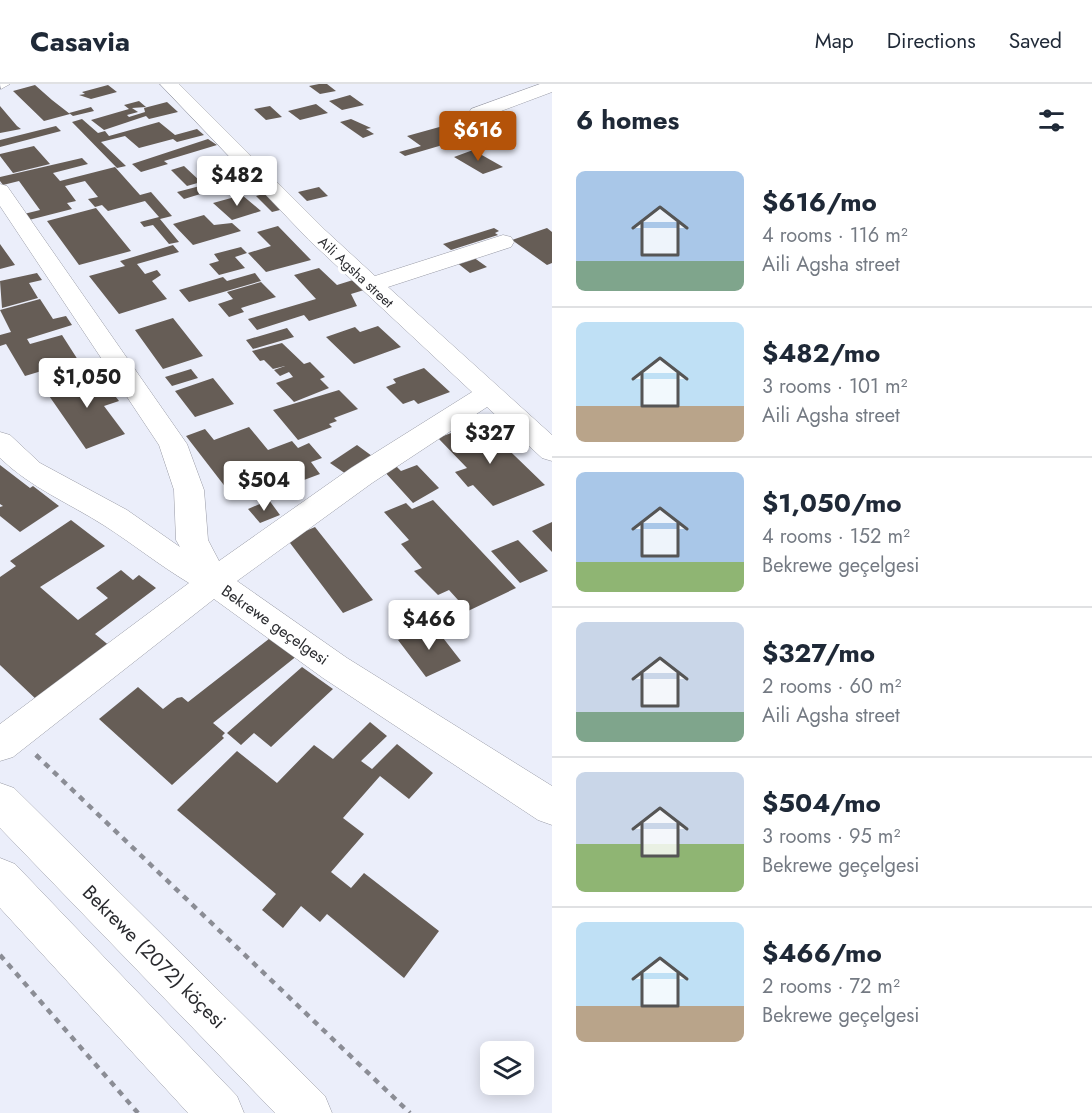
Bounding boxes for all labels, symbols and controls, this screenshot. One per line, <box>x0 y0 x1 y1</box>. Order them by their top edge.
text: Casavia <box>30 21 130 62</box>
text: Map <box>815 26 854 56</box>
text: Directions <box>887 26 976 56</box>
text: Saved <box>1009 26 1062 56</box>
text: 6 homes <box>576 101 679 139</box>
icon: filters <box>1035 104 1068 137</box>
pin: $616 <box>442 111 514 162</box>
text: $616 <box>453 116 503 145</box>
pin: $482 <box>201 156 273 207</box>
text: $482 <box>211 161 263 190</box>
text: $616/mo <box>762 183 877 221</box>
icon: home <box>624 195 696 267</box>
text: 4 rooms · 116 m² <box>762 221 908 250</box>
street label: Aili Agsha street <box>314 232 399 313</box>
text: Aili Agsha street <box>762 250 900 279</box>
text: $482/mo <box>762 334 880 372</box>
icon: home <box>624 346 696 418</box>
pin: $1,050 <box>38 358 136 409</box>
text: $1,050 <box>53 363 121 392</box>
text: 3 rooms · 101 m² <box>762 372 908 401</box>
text: Aili Agsha street <box>762 401 900 430</box>
pin: $327 <box>454 414 526 465</box>
text: $327 <box>465 419 515 448</box>
pin: $504 <box>228 461 300 512</box>
text: $504 <box>238 466 290 495</box>
text: $1,050/mo <box>762 484 902 522</box>
icon: home <box>624 496 696 568</box>
text: 4 rooms · 152 m² <box>762 522 910 551</box>
text: Bekrewe geçelgesi <box>762 551 920 580</box>
street label: Bekrewe geçelgesi <box>217 579 333 671</box>
pin: $466 <box>393 600 465 651</box>
text: $466 <box>402 605 456 634</box>
text: $327/mo <box>762 634 875 672</box>
icon: home <box>624 646 696 718</box>
text: 2 rooms · 60 m² <box>762 672 901 701</box>
text: Aili Agsha street <box>762 701 900 730</box>
text: $504/mo <box>762 784 881 822</box>
icon: home <box>624 796 696 868</box>
text: 3 rooms · 95 m² <box>762 822 900 851</box>
text: Bekrewe geçelgesi <box>762 851 920 880</box>
street label: Bekrewe (2072) köçesi <box>76 879 232 1035</box>
text: $466/mo <box>762 934 882 972</box>
icon: home <box>624 946 696 1018</box>
text: 2 rooms · 72 m² <box>762 972 900 1001</box>
text: Bekrewe geçelgesi <box>762 1001 920 1030</box>
map controls <box>480 1041 534 1095</box>
button: layers <box>480 1041 534 1095</box>

